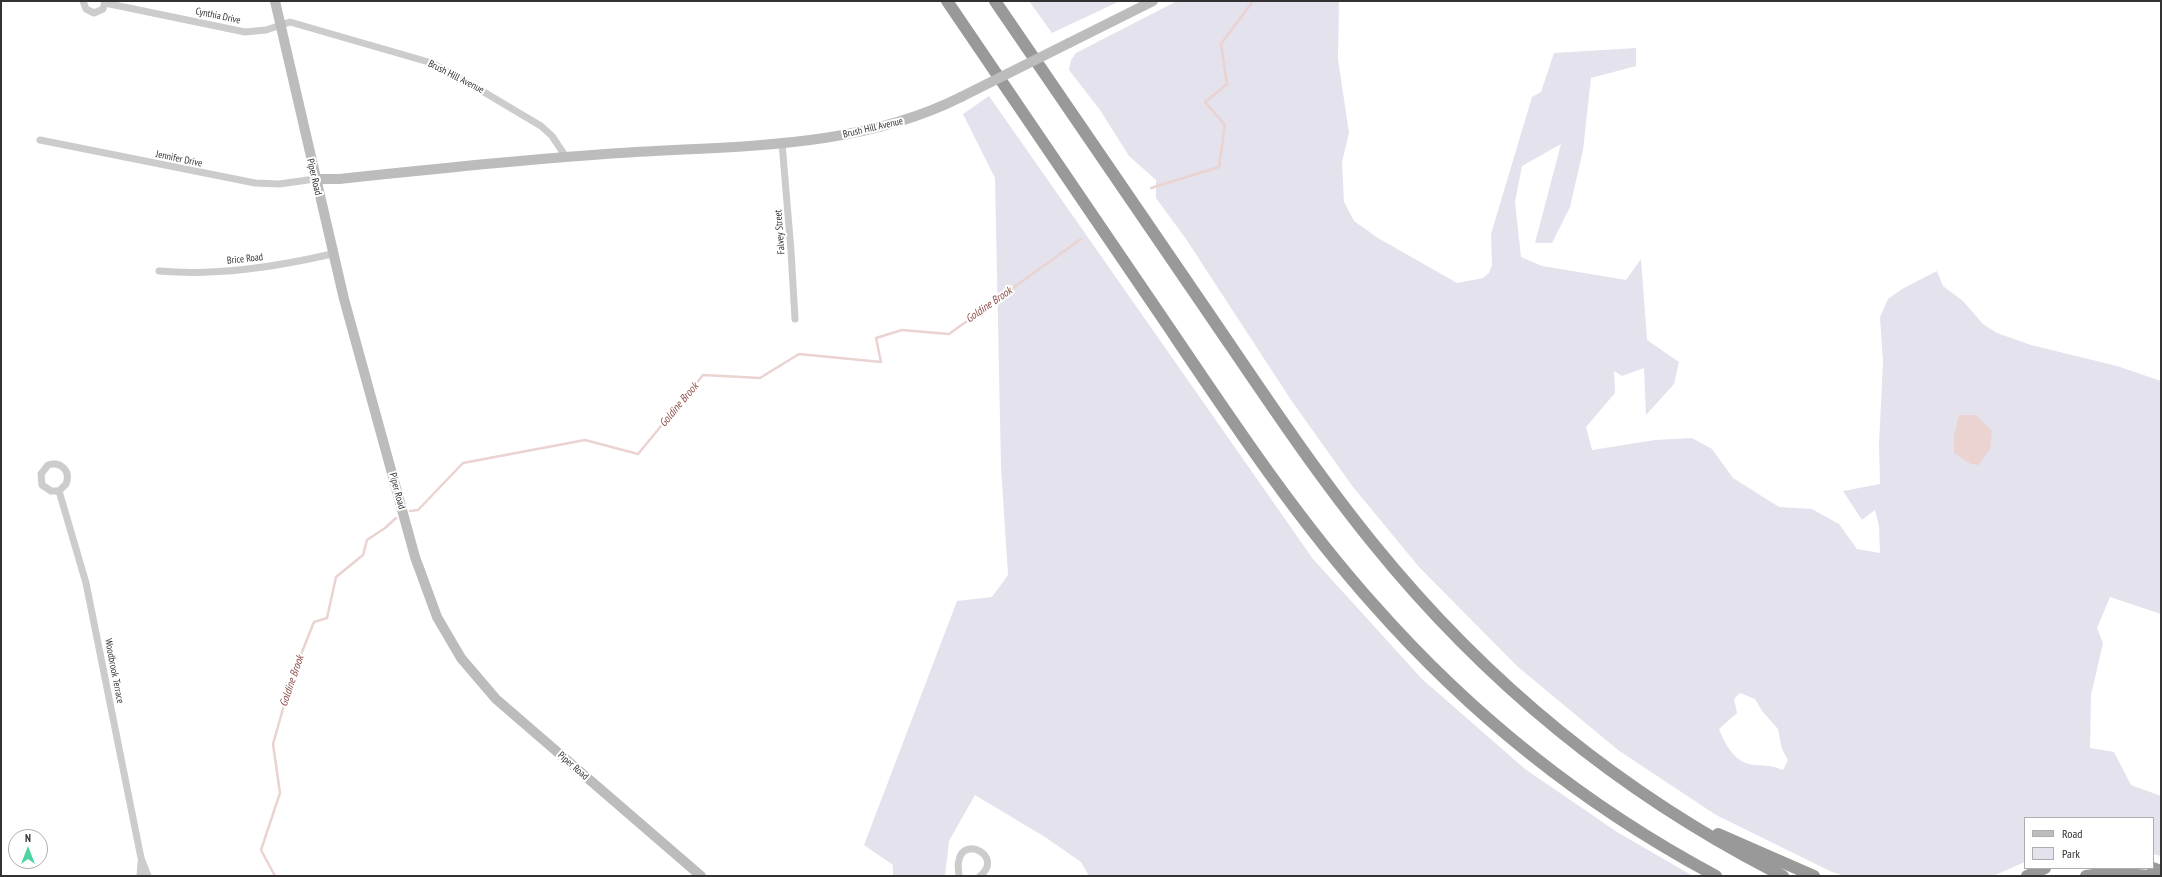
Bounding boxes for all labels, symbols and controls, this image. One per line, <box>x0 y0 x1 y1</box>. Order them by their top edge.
street label: Cynthia Drive <box>194 5 242 27</box>
street label: Brush Hill Avenue <box>426 58 486 96</box>
street label: Brush Hill Avenue <box>842 115 904 141</box>
street label: Jennifer Drive <box>155 148 203 170</box>
street label: Piper Road <box>304 158 324 196</box>
street label: Falvey Street <box>772 209 788 255</box>
street label: Brice Road <box>226 251 264 267</box>
water label: Goldine Brook <box>963 284 1015 326</box>
water label: Goldine Brook <box>657 380 701 430</box>
street label: Piper Road <box>386 472 408 510</box>
street label: Woodbrook Terrace <box>102 638 126 704</box>
water label: Goldine Brook <box>277 654 307 708</box>
street label: Piper Road <box>555 749 591 783</box>
legend <box>2024 817 2154 869</box>
text: Road <box>2062 826 2082 841</box>
north arrow <box>8 829 48 869</box>
text: N <box>25 831 31 845</box>
text: Park <box>2062 846 2080 861</box>

